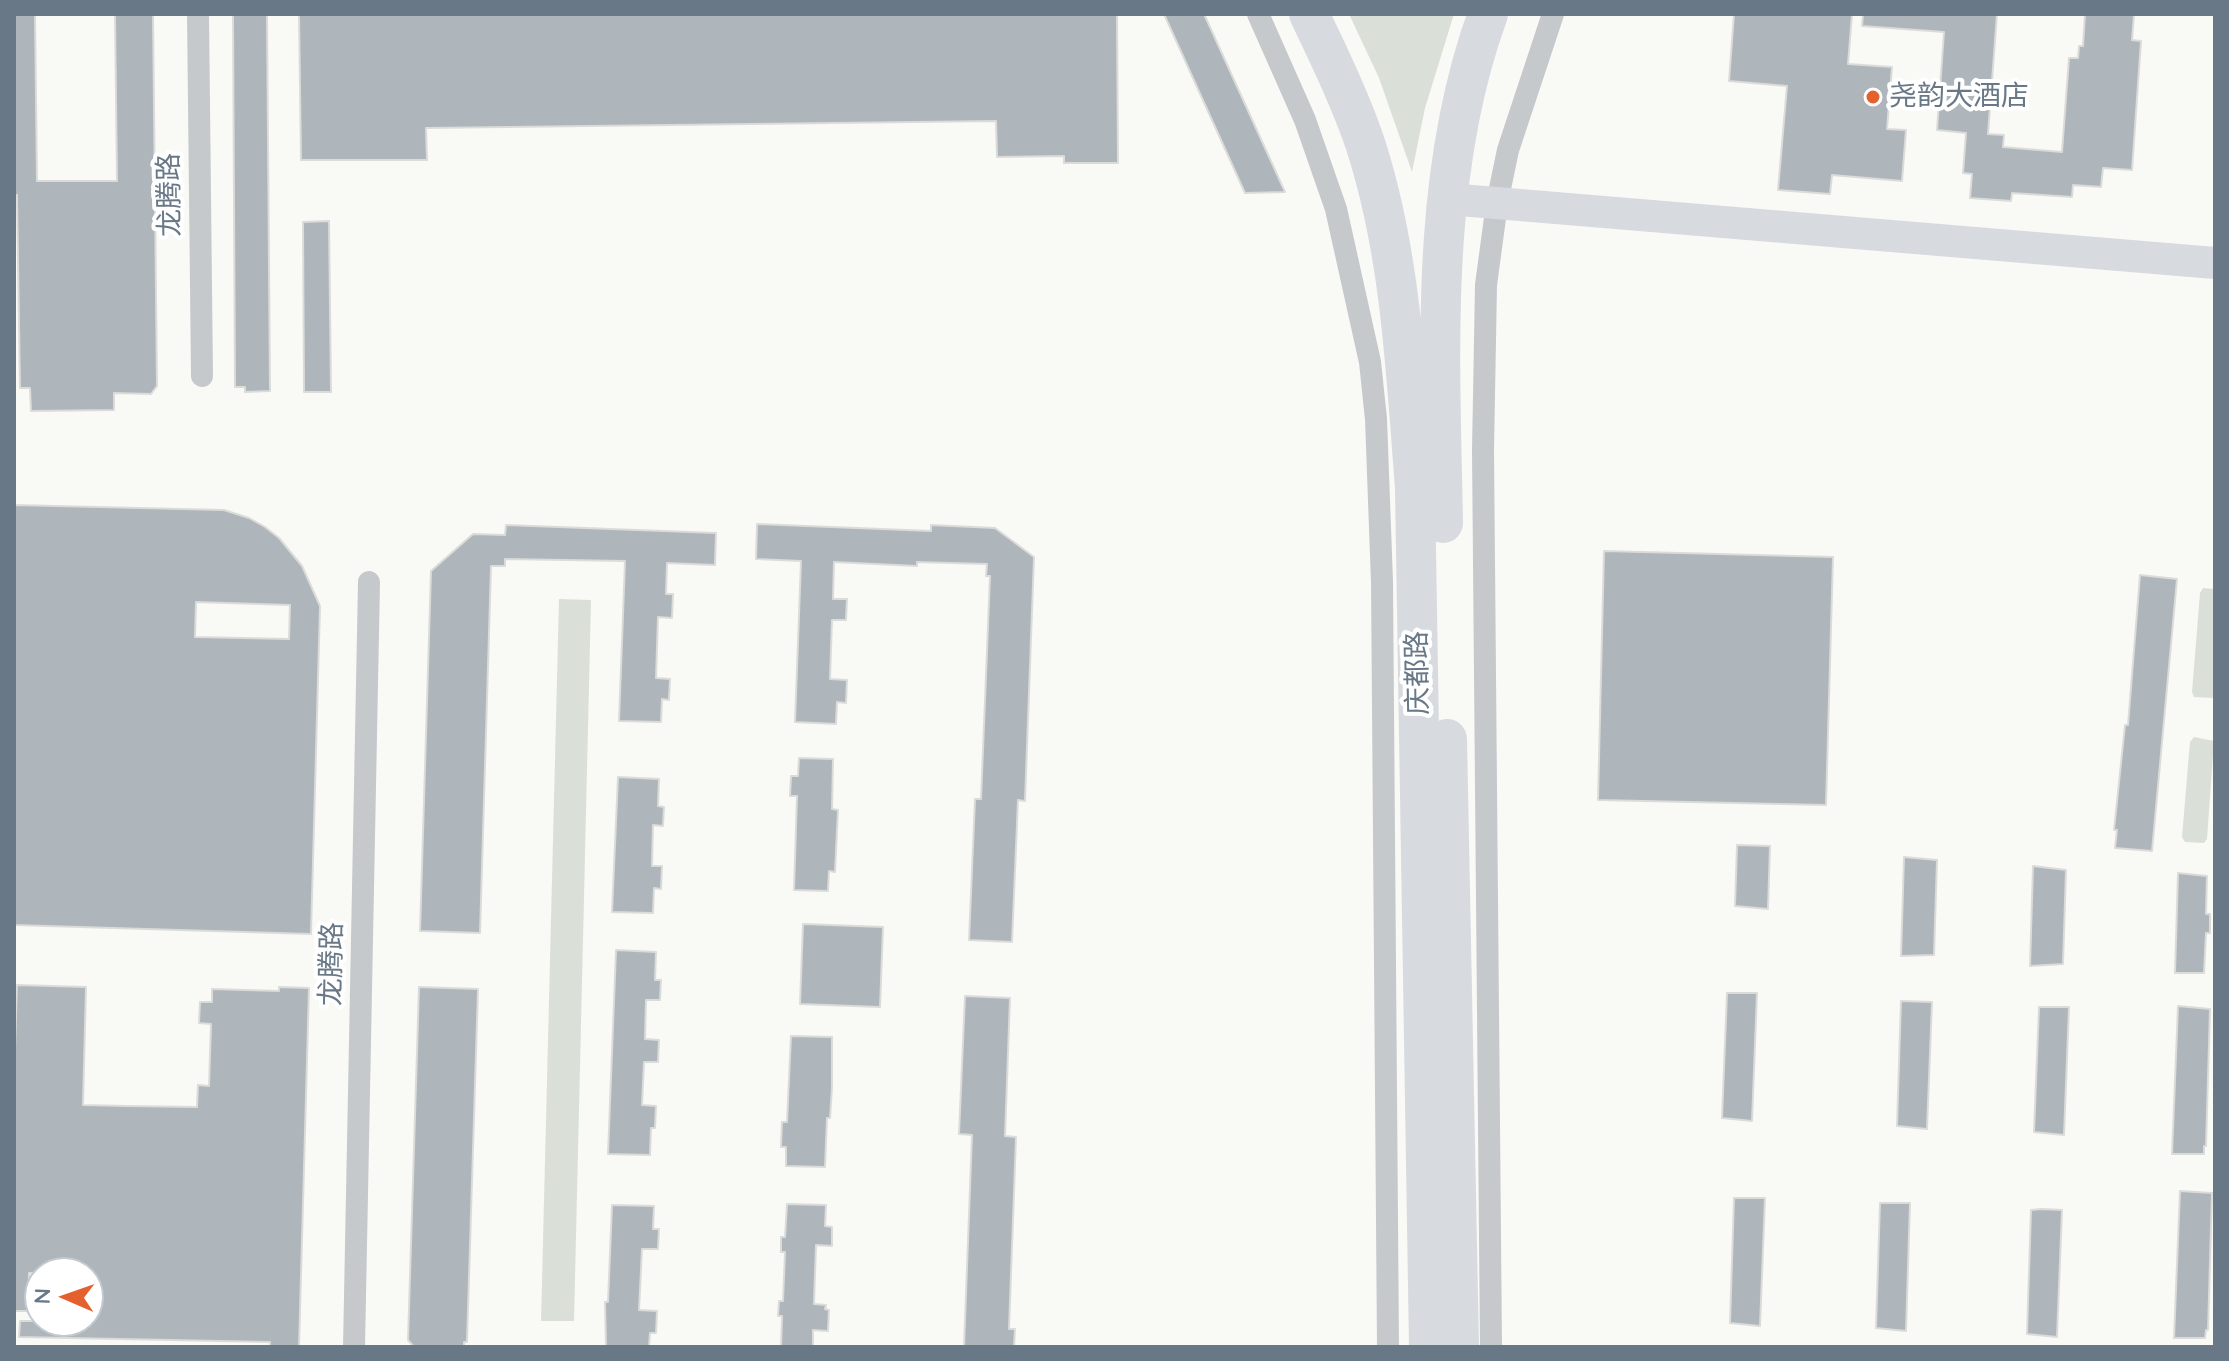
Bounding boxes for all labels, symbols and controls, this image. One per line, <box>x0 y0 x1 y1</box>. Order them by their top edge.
place label: 尧韵大酒店 <box>1889 80 2029 114</box>
marker: 尧韵大酒店 <box>1864 88 1882 106</box>
street label: 龙腾路 <box>152 153 188 237</box>
street label: 庆都路 <box>1400 631 1436 715</box>
street label: 龙腾路 <box>314 922 350 1006</box>
north arrow <box>24 1257 104 1337</box>
text: N <box>28 1288 56 1305</box>

